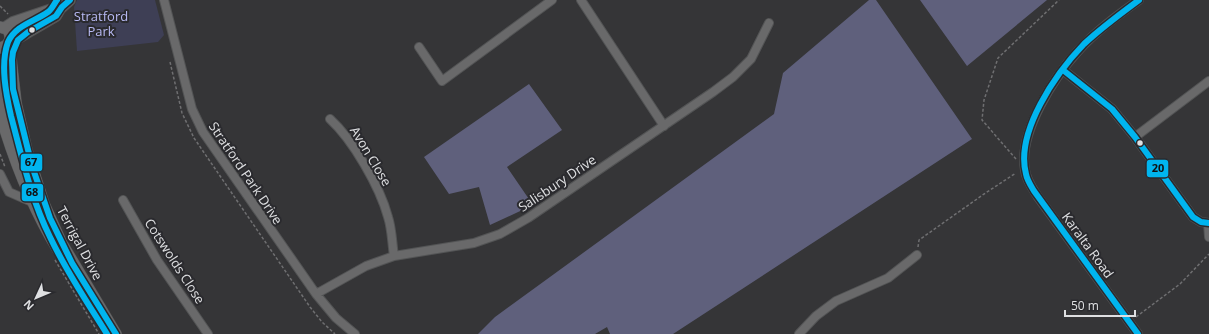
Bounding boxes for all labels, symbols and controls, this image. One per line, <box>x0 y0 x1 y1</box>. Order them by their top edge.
park label: Stratford Park <box>74 7 128 40</box>
unlabelled marker <box>27 25 37 35</box>
street label: Stratford Park Drive <box>205 118 287 228</box>
street label: Avon Close <box>346 123 396 189</box>
unlabelled marker <box>1135 138 1145 148</box>
street label: Salisbury Drive <box>515 150 599 216</box>
line badge: 67 <box>20 153 43 172</box>
text: 67 <box>25 154 37 169</box>
line badge: 20 <box>1146 159 1169 178</box>
text: 20 <box>1152 160 1164 175</box>
line badge: 68 <box>21 183 44 202</box>
text: 68 <box>26 184 38 199</box>
street label: Terrigal Drive <box>53 203 107 283</box>
street label: Karalta Road <box>1058 208 1118 282</box>
street label: Cotswolds Close <box>141 215 209 307</box>
north arrow <box>16 278 56 318</box>
scale bar <box>1065 292 1135 318</box>
text: N <box>20 297 37 314</box>
text: 50 m <box>1071 297 1099 314</box>

